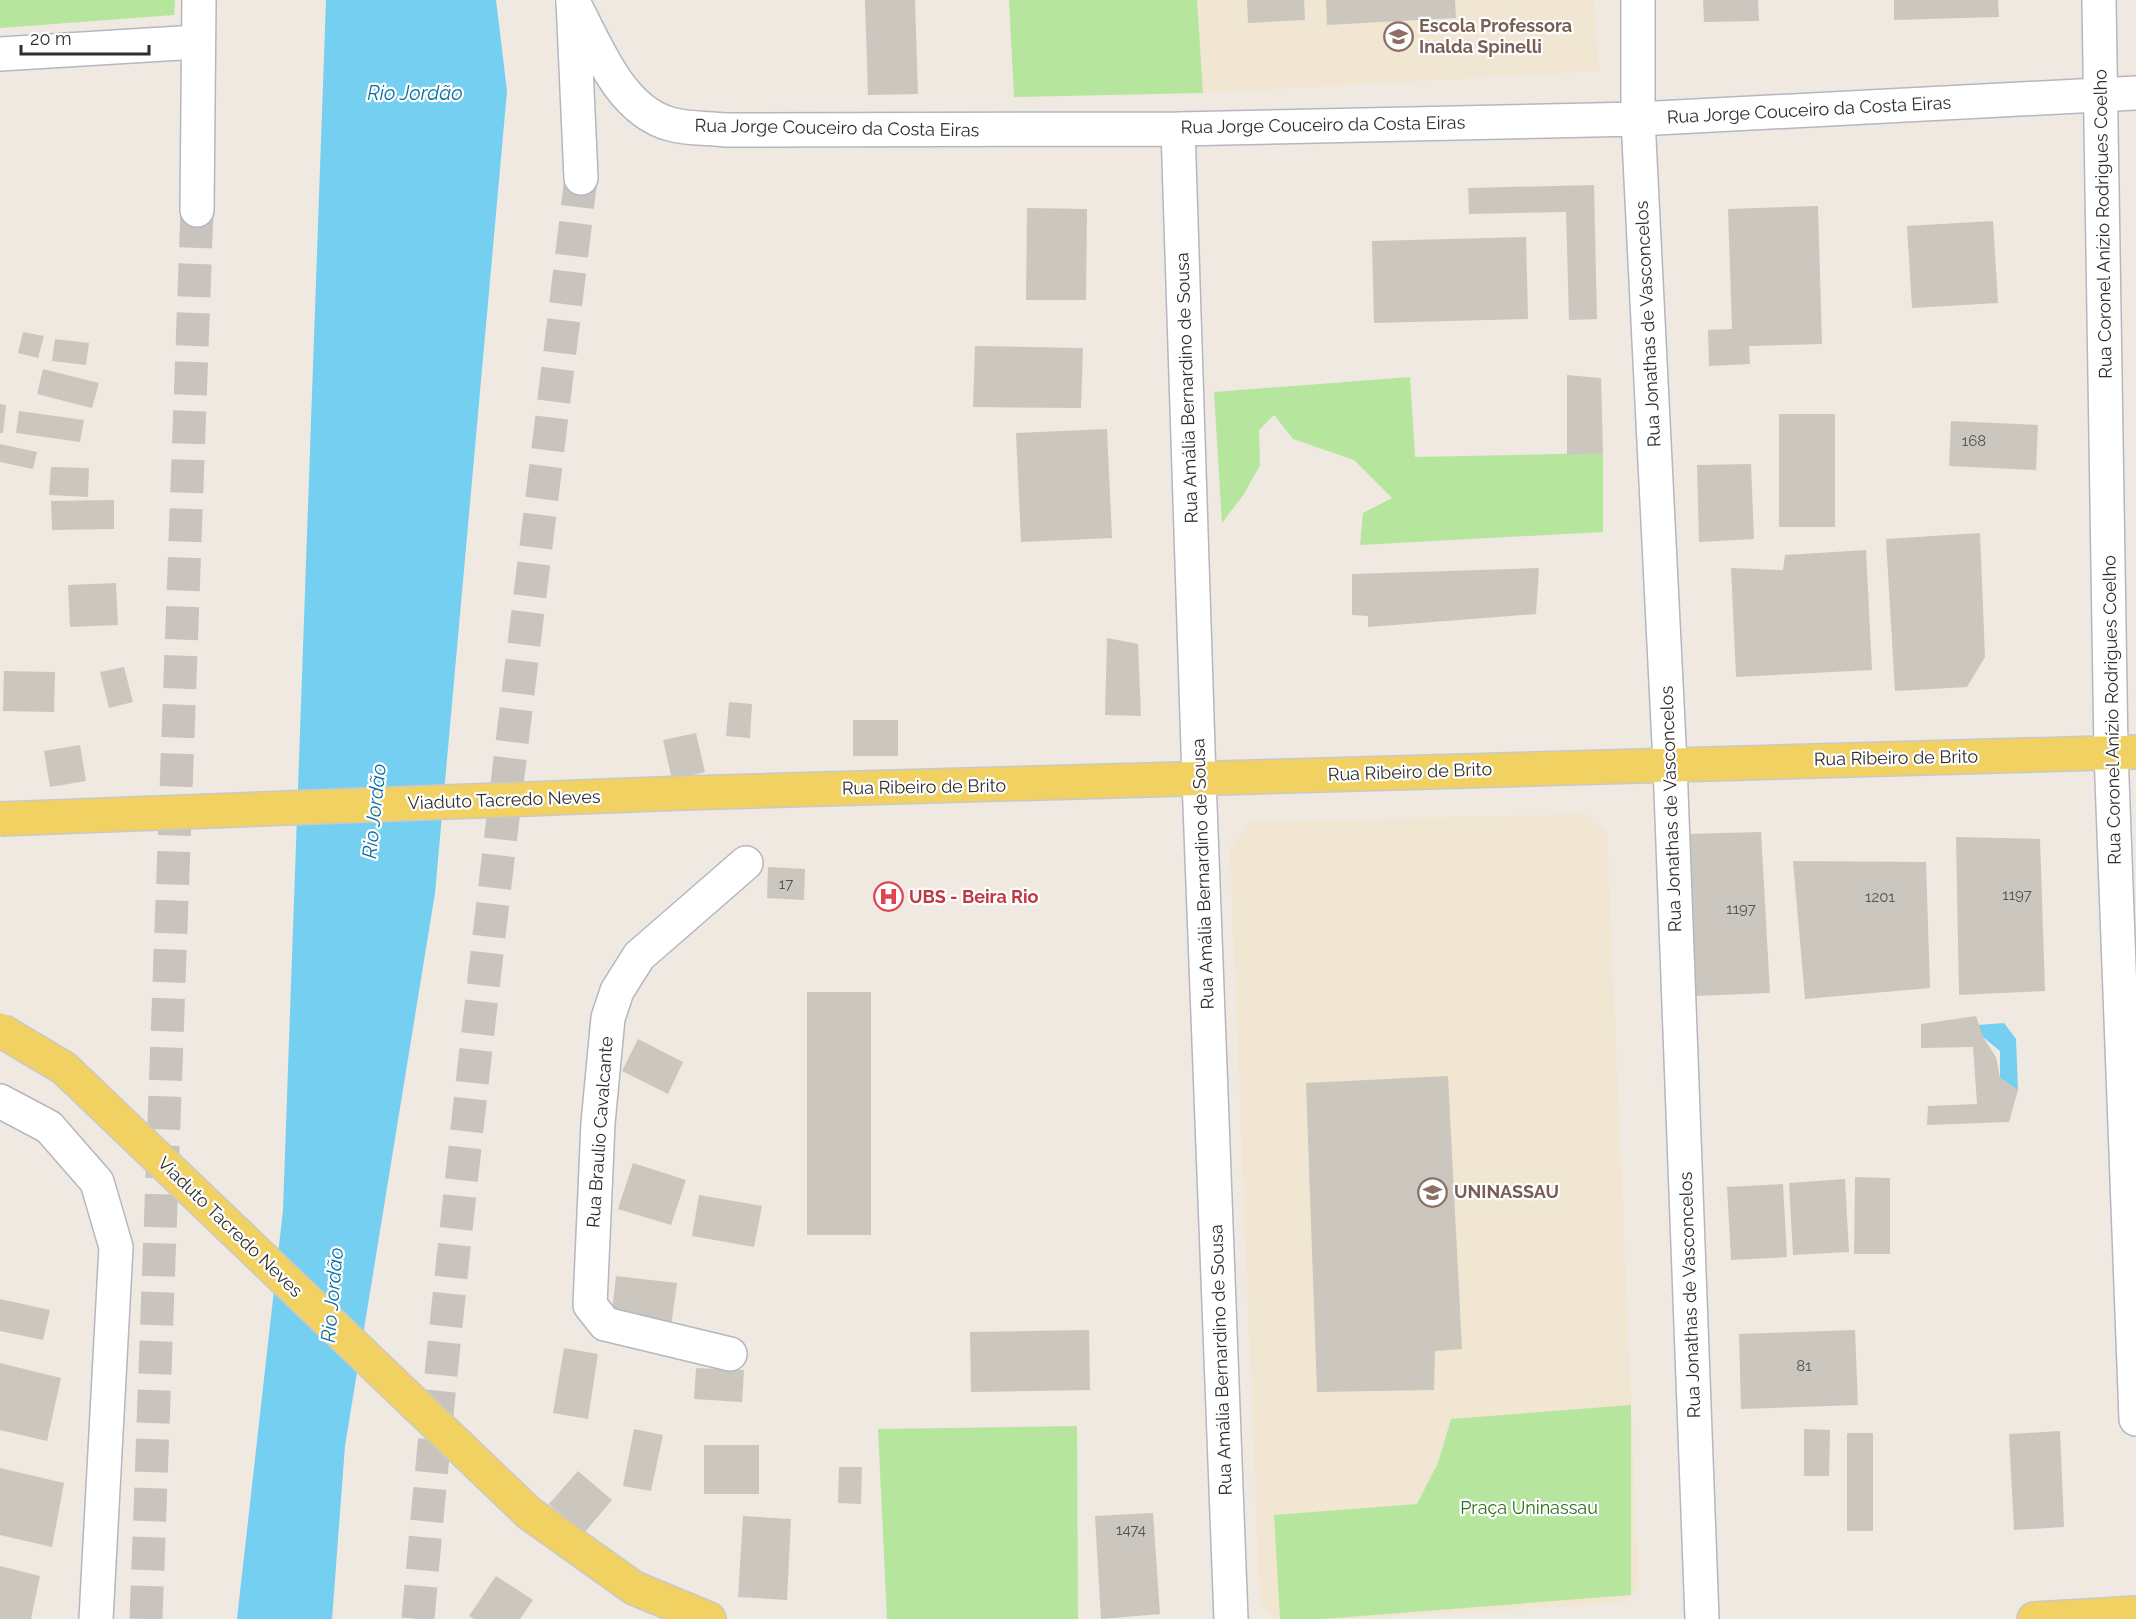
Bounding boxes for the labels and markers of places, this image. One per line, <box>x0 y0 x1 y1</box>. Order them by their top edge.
place label: Escola Professora Inalda Spinelli <box>1419 15 1572 57</box>
school or university icon: Escola Professora Inalda Spinelli <box>1382 20 1414 52</box>
hospital icon: UBS - Beira Rio <box>872 881 904 913</box>
place label: UBS - Beira Rio <box>909 886 1039 907</box>
school or university icon: UNINASSAU <box>1417 1176 1449 1208</box>
place label: UNINASSAU <box>1454 1181 1559 1202</box>

